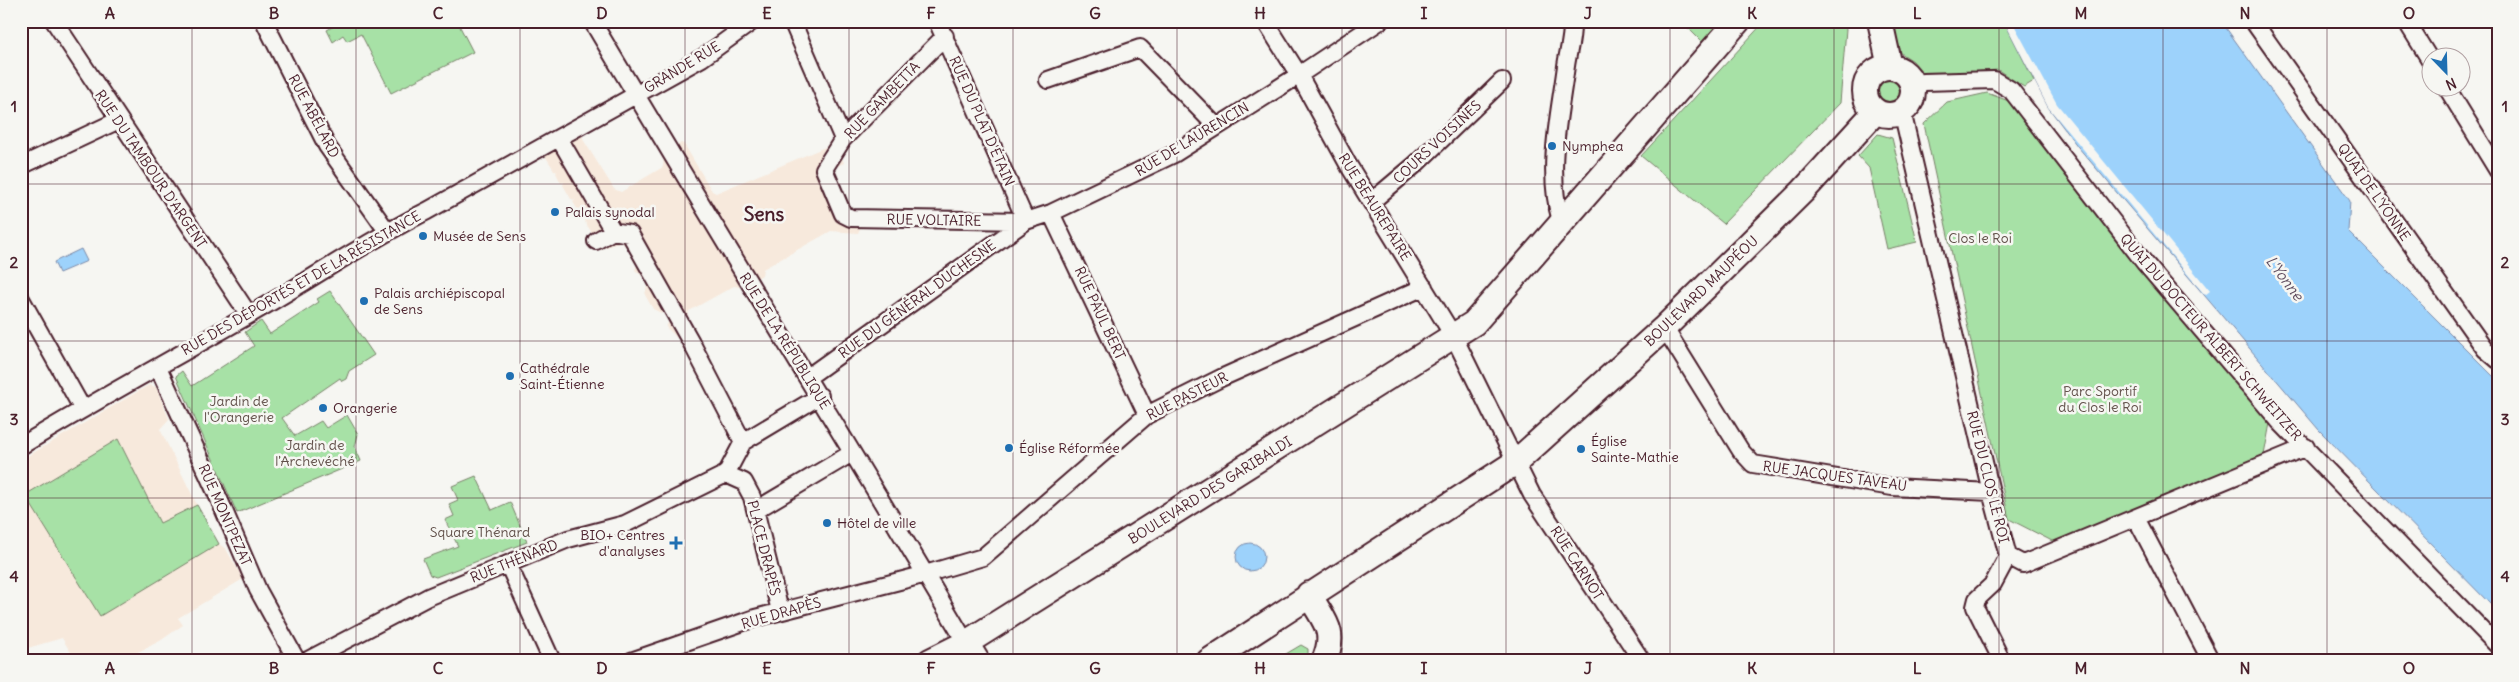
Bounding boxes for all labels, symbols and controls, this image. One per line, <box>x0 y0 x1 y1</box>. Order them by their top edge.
text: A <box>105 3 115 23</box>
text: B <box>269 3 280 23</box>
text: C <box>433 3 444 23</box>
text: D <box>596 3 608 23</box>
text: E <box>762 3 772 23</box>
text: F <box>926 3 936 23</box>
text: G <box>1089 3 1101 23</box>
text: H <box>1254 3 1266 23</box>
text: I <box>1421 3 1428 23</box>
text: J <box>1584 3 1593 23</box>
text: K <box>1747 3 1757 23</box>
text: L <box>1913 3 1922 23</box>
text: M <box>2075 3 2088 23</box>
text: N <box>2239 3 2251 23</box>
text: O <box>2403 3 2415 23</box>
street label: GRANDE RUE <box>641 37 723 97</box>
north arrow <box>2422 48 2472 98</box>
street label: RUE DU PLAT D'ÉTAIN <box>945 53 1019 189</box>
street label: RUE GAMBETTA <box>840 57 924 143</box>
street label: RUE ABÉLARD <box>284 71 344 161</box>
text: N <box>2443 74 2459 94</box>
street label: RUE DU TAMBOUR D'ARGENT <box>91 86 211 252</box>
text: 1 <box>11 96 17 116</box>
street label: COURS VOISINES <box>1389 96 1485 188</box>
text: 1 <box>2502 96 2508 116</box>
street label: RUE DE LAURENCIN <box>1132 98 1252 180</box>
place label: Nymphea <box>1562 137 1623 155</box>
marker: Nymphea <box>1546 140 1558 152</box>
street label: QUAI DE L'YONNE <box>2334 140 2414 244</box>
street label: RUE BEAUREPAIRE <box>1335 150 1415 264</box>
district label: Sens <box>744 202 785 226</box>
place label: Palais synodal <box>565 203 655 221</box>
marker: Palais synodal <box>549 206 561 218</box>
street label: RUE DES DÉPORTÉS ET DE LA RÉSISTANCE <box>178 207 424 359</box>
street label: RUE VOLTAIRE <box>886 210 982 230</box>
place label: Musée de Sens <box>433 227 526 245</box>
park label: Clos le Roi <box>1948 229 2012 247</box>
marker: Musée de Sens <box>417 230 429 242</box>
street label: QUAI DU DOCTEUR ALBERT SCHWEITZER <box>2116 230 2306 444</box>
street label: BOULEVARD MAUPÉOU <box>1640 232 1762 350</box>
street label: RUE DU GÉNÉRAL DUCHESNE <box>835 236 999 362</box>
text: 2 <box>10 252 19 272</box>
water label: L'Yonne <box>2262 252 2308 305</box>
text: 2 <box>2501 252 2510 272</box>
street label: RUE PAUL BERT <box>1071 263 1129 363</box>
street label: RUE DE LA RÉPUBLIQUE <box>736 269 834 413</box>
place label: Palais archiépiscopal de Sens <box>374 284 505 318</box>
marker: Palais archiépiscopal de Sens <box>358 295 370 307</box>
place label: Cathédrale Saint-Étienne <box>520 359 605 393</box>
street label: RUE PASTEUR <box>1143 368 1231 424</box>
marker: Cathédrale Saint-Étienne <box>504 370 516 382</box>
park label: Parc Sportif du Clos le Roi <box>2058 382 2142 416</box>
park label: Jardin de l'Orangerie <box>204 392 274 426</box>
place label: Orangerie <box>333 399 397 417</box>
marker: Orangerie <box>317 402 329 414</box>
text: 3 <box>9 409 19 429</box>
street label: RUE DU CLOS LE ROI <box>1963 409 2013 545</box>
text: 3 <box>2500 409 2510 429</box>
street label: BOULEVARD DES GARIBALDI <box>1125 432 1295 548</box>
place label: Église Sainte-Mathie <box>1591 432 1679 466</box>
park label: Jardin de l'Archevéché <box>275 436 355 470</box>
place label: Église Réformée <box>1019 439 1120 457</box>
marker: Église Réformée <box>1003 442 1015 454</box>
marker: Église Sainte-Mathie <box>1575 443 1587 455</box>
street label: RUE JACQUES TAVEAU <box>1762 457 1908 495</box>
street label: RUE MONTPEZAT <box>195 461 255 569</box>
street label: PLACE DRAPÈS <box>743 498 785 598</box>
place label: Hôtel de ville <box>837 514 916 532</box>
marker: Hôtel de ville <box>821 517 833 529</box>
park label: Square Thénard <box>430 523 530 541</box>
street label: RUE CARNOT <box>1546 523 1608 603</box>
place label: BIO+ Centres d'analyses <box>580 526 665 560</box>
street label: RUE THÉNARD <box>467 535 561 587</box>
marker: BIO+ Centres d'analyses <box>669 536 683 550</box>
text: 4 <box>9 566 19 586</box>
text: 4 <box>2500 566 2510 586</box>
street label: RUE DRAPÈS <box>739 593 823 633</box>
text: A <box>105 658 115 678</box>
text: B <box>269 658 280 678</box>
text: C <box>433 658 444 678</box>
text: D <box>596 658 608 678</box>
text: E <box>762 658 772 678</box>
text: F <box>926 658 936 678</box>
text: G <box>1089 658 1101 678</box>
text: H <box>1254 658 1266 678</box>
text: I <box>1421 658 1428 678</box>
text: J <box>1584 658 1593 678</box>
text: K <box>1747 658 1757 678</box>
text: L <box>1913 658 1922 678</box>
text: M <box>2075 658 2088 678</box>
text: N <box>2239 658 2251 678</box>
text: O <box>2403 658 2415 678</box>

